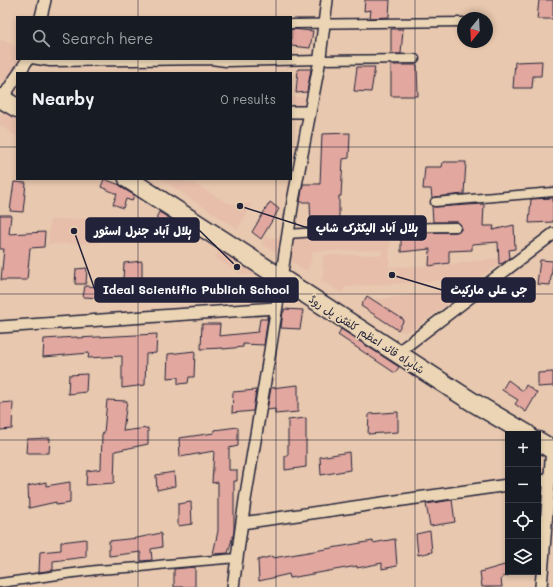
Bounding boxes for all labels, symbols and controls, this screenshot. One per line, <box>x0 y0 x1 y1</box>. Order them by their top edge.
north arrow <box>457 12 493 48</box>
search box <box>16 16 292 60</box>
icon: search <box>30 27 52 49</box>
text: Search here <box>62 28 153 48</box>
text: Nearby <box>32 87 94 109</box>
text: 0 results <box>221 90 276 107</box>
callout: ہلال آباد الیکٹرک شاپ <box>308 216 426 240</box>
callout: ہلال آباد جنرل اسٹور <box>86 218 199 242</box>
text: ہلال آباد الیکٹرک شاپ <box>316 219 418 237</box>
text: ہلال آباد جنرل اسٹور <box>93 222 192 240</box>
callout: Ideal Scientific Publich School <box>95 278 298 302</box>
callout: جی علی مارکیٹ <box>442 278 535 302</box>
text: Ideal Scientific Publich School <box>103 281 289 297</box>
text: جی علی مارکیٹ <box>451 281 528 298</box>
street label: شاہراہ قائد اعظم کلفٹن پل روڈ <box>305 291 428 379</box>
map controls <box>505 431 541 575</box>
button: + <box>505 431 541 467</box>
button: − <box>505 467 541 503</box>
button: locate <box>505 503 541 539</box>
button: layers <box>505 539 541 575</box>

